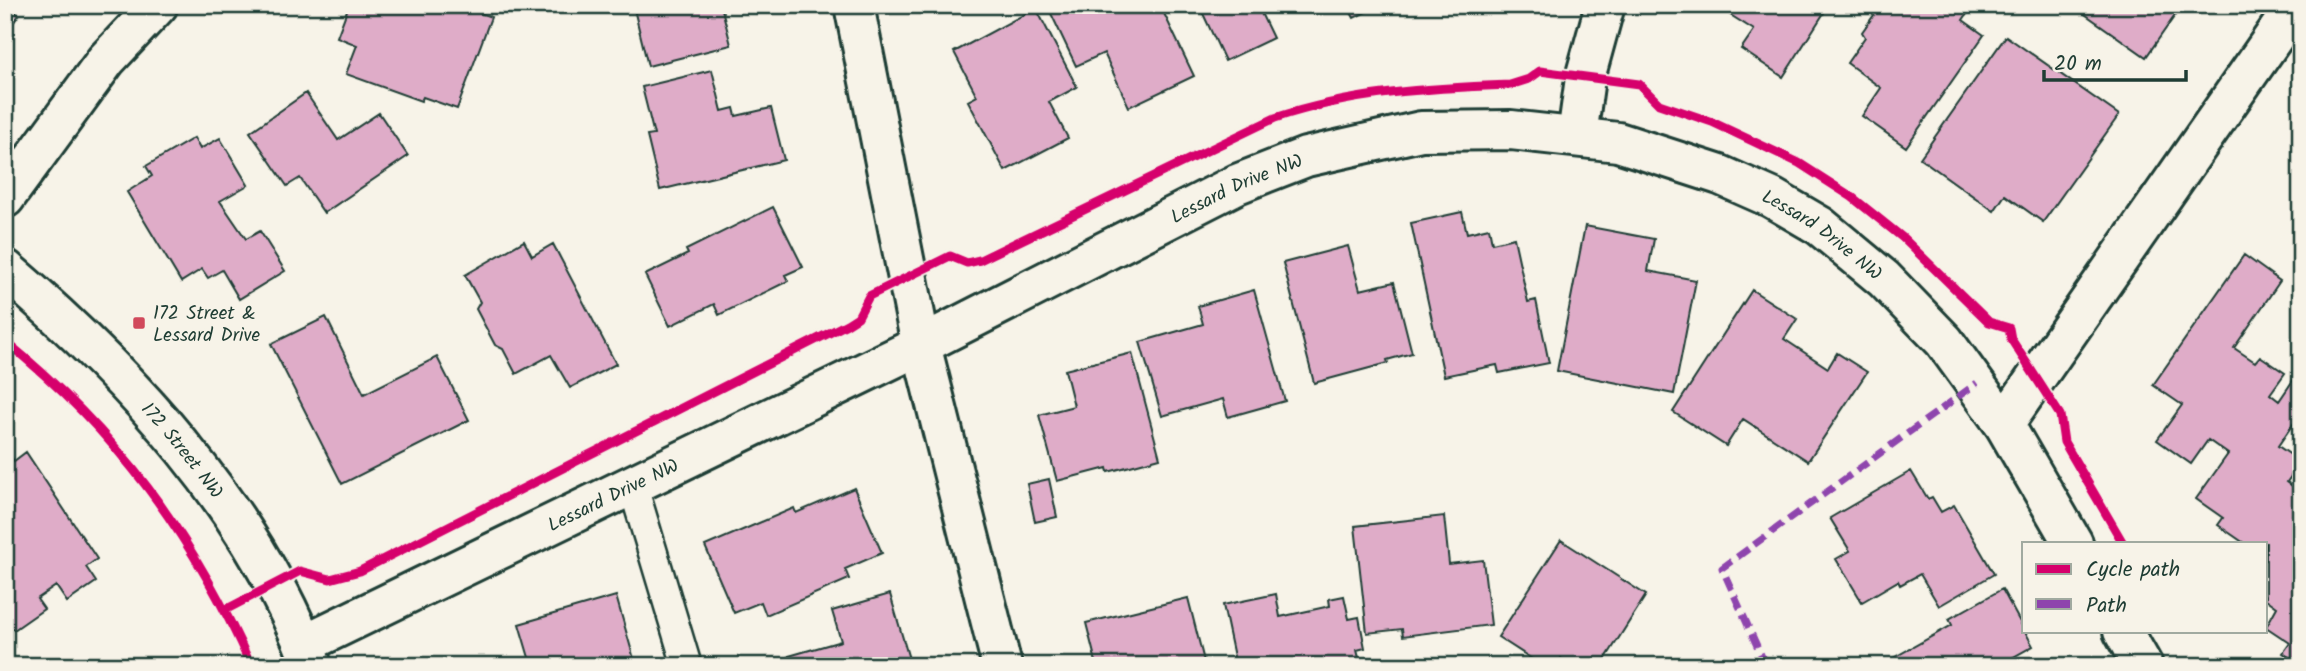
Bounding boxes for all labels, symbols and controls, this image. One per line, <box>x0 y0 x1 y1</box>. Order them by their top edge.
scale bar <box>2044 38 2185 82</box>
text: 20 m <box>2054 48 2102 81</box>
street label: Lessard Drive NW <box>1166 147 1307 233</box>
street label: Lessard Drive NW <box>1757 182 1888 289</box>
place label: 172 Street & Lessard Drive <box>153 299 260 351</box>
marker: 172 Street & Lessard Drive <box>131 315 147 331</box>
street label: 172 Street NW <box>133 396 230 505</box>
street label: Lessard Drive NW <box>543 452 684 541</box>
legend <box>2022 542 2268 632</box>
text: Cycle path <box>2086 554 2180 587</box>
text: Path <box>2086 590 2127 623</box>

